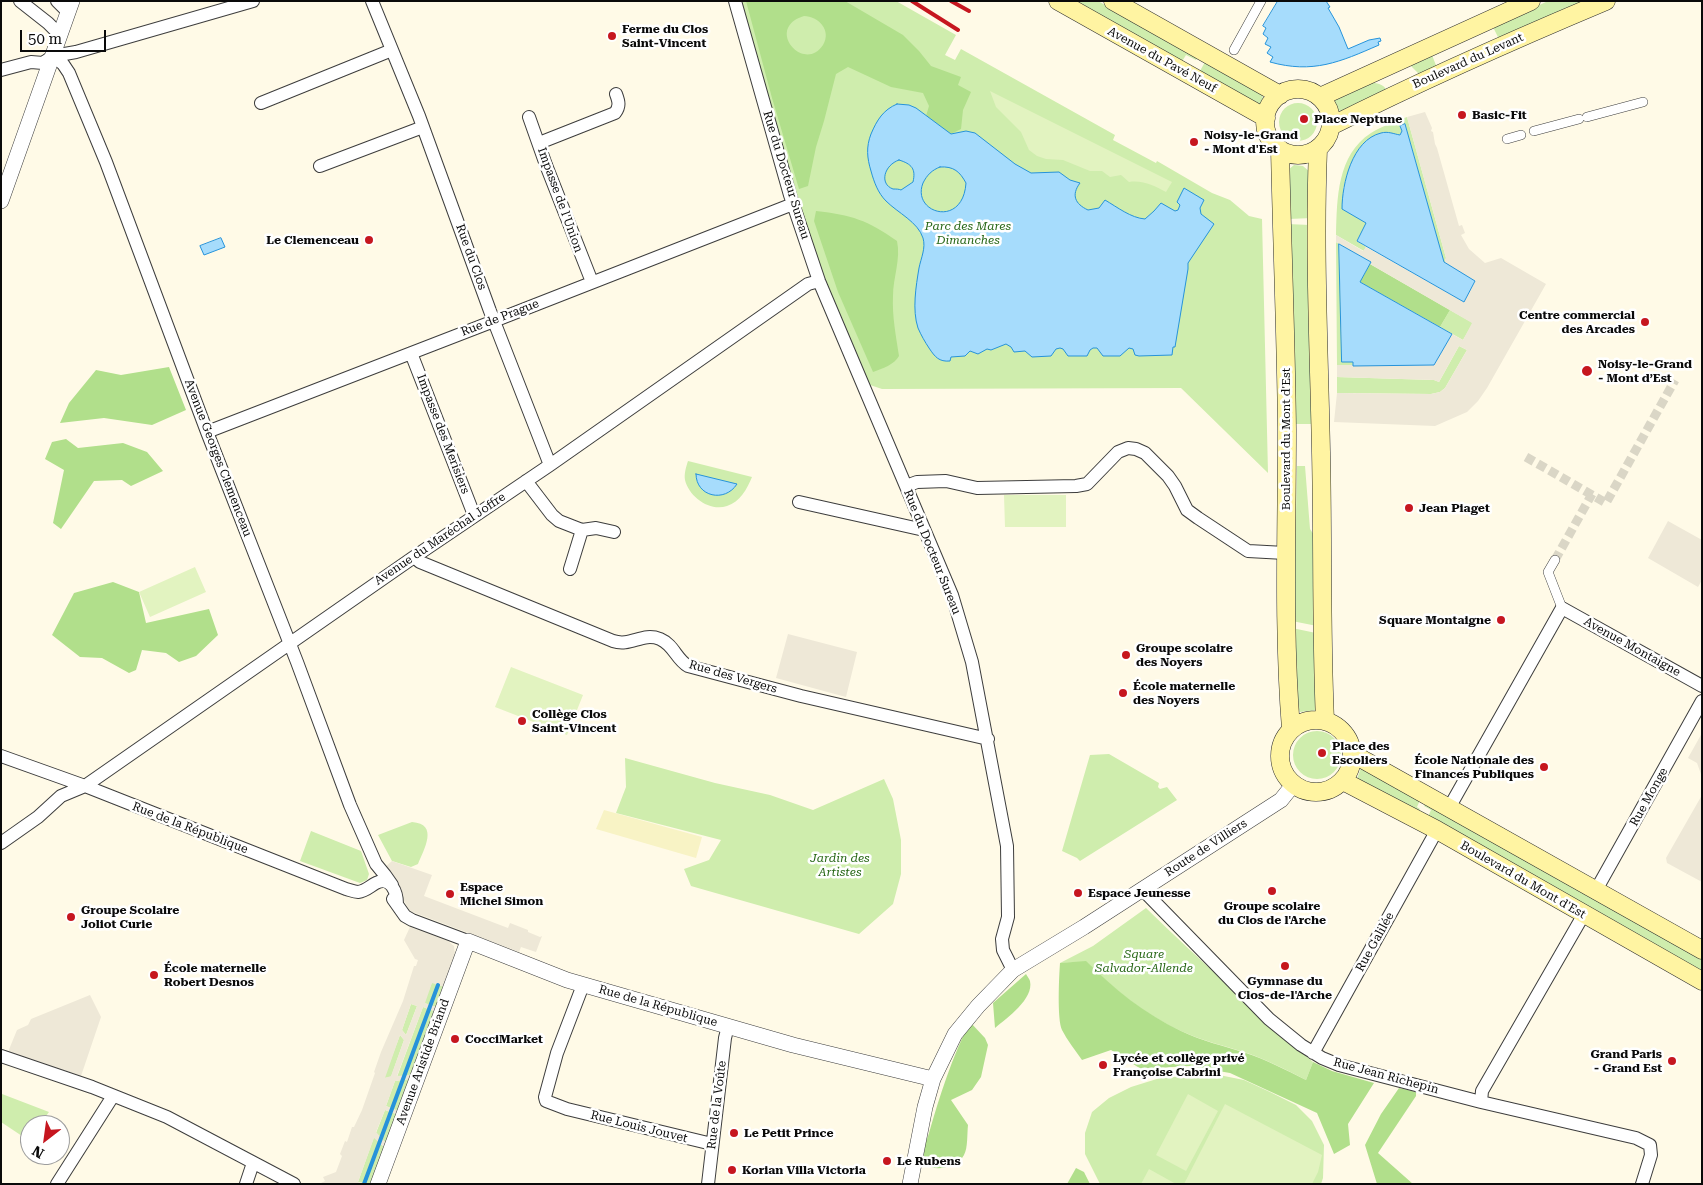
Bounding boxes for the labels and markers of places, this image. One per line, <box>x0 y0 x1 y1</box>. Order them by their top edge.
place label: Ferme du Clos Saint-Vincent <box>622 22 708 50</box>
marker: Ferme du Clos Saint-Vincent <box>606 30 618 42</box>
place label: Basic-Fit <box>1472 108 1527 122</box>
marker: Basic-Fit <box>1456 109 1468 121</box>
place label: Place Neptune <box>1314 112 1402 126</box>
marker: Place Neptune <box>1298 113 1310 125</box>
place label: Noisy-le-Grand - Mont d'Est <box>1204 128 1298 156</box>
marker: Noisy-le-Grand - Mont d'Est <box>1188 136 1200 148</box>
place label: Le Clemenceau <box>266 233 359 247</box>
marker: Le Clemenceau <box>363 234 375 246</box>
place label: Centre commercial des Arcades <box>1519 308 1635 336</box>
marker: Centre commercial des Arcades <box>1639 316 1651 328</box>
place label: Noisy-le-Grand - Mont d’Est <box>1598 357 1692 385</box>
marker: Noisy-le-Grand - Mont d’Est <box>1580 364 1594 378</box>
place label: Jean Piaget <box>1419 501 1490 515</box>
marker: Jean Piaget <box>1403 502 1415 514</box>
place label: Square Montaigne <box>1379 613 1491 627</box>
marker: Square Montaigne <box>1495 614 1507 626</box>
place label: Groupe scolaire des Noyers <box>1136 641 1233 669</box>
marker: Groupe scolaire des Noyers <box>1120 649 1132 661</box>
place label: École maternelle des Noyers <box>1133 679 1235 707</box>
marker: École maternelle des Noyers <box>1117 687 1129 699</box>
place label: Collège Clos Saint-Vincent <box>532 707 616 735</box>
marker: Collège Clos Saint-Vincent <box>516 715 528 727</box>
place label: Place des Escoliers <box>1332 739 1389 767</box>
marker: Place des Escoliers <box>1316 747 1328 759</box>
place label: École Nationale des Finances Publiques <box>1414 753 1534 781</box>
marker: École Nationale des Finances Publiques <box>1538 761 1550 773</box>
place label: Espace Michel Simon <box>460 880 543 908</box>
marker: Groupe scolaire du Clos de l'Arche <box>1266 885 1278 897</box>
place label: Espace Jeunesse <box>1088 886 1191 900</box>
marker: Espace Jeunesse <box>1072 887 1084 899</box>
marker: Espace Michel Simon <box>444 888 456 900</box>
place label: Groupe scolaire du Clos de l'Arche <box>1218 899 1326 927</box>
place label: Groupe Scolaire Joliot Curie <box>81 903 179 931</box>
marker: Groupe Scolaire Joliot Curie <box>65 911 77 923</box>
marker: Gymnase du Clos-de-l'Arche <box>1279 960 1291 972</box>
place label: École maternelle Robert Desnos <box>164 961 266 989</box>
marker: École maternelle Robert Desnos <box>148 969 160 981</box>
place label: Gymnase du Clos-de-l'Arche <box>1238 974 1332 1002</box>
place label: CocciMarket <box>465 1032 543 1046</box>
marker: CocciMarket <box>449 1033 461 1045</box>
place label: Grand Paris - Grand Est <box>1590 1047 1662 1075</box>
place label: Lycée et collège privé Françoise Cabrini <box>1113 1051 1245 1079</box>
marker: Grand Paris - Grand Est <box>1666 1055 1678 1067</box>
marker: Lycée et collège privé Françoise Cabrini <box>1097 1059 1109 1071</box>
place label: Le Petit Prince <box>744 1126 834 1140</box>
marker: Le Petit Prince <box>728 1127 740 1139</box>
place label: Le Rubens <box>897 1154 961 1168</box>
marker: Le Rubens <box>881 1155 893 1167</box>
place label: Korian Villa Victoria <box>742 1163 866 1177</box>
marker: Korian Villa Victoria <box>726 1164 738 1176</box>

